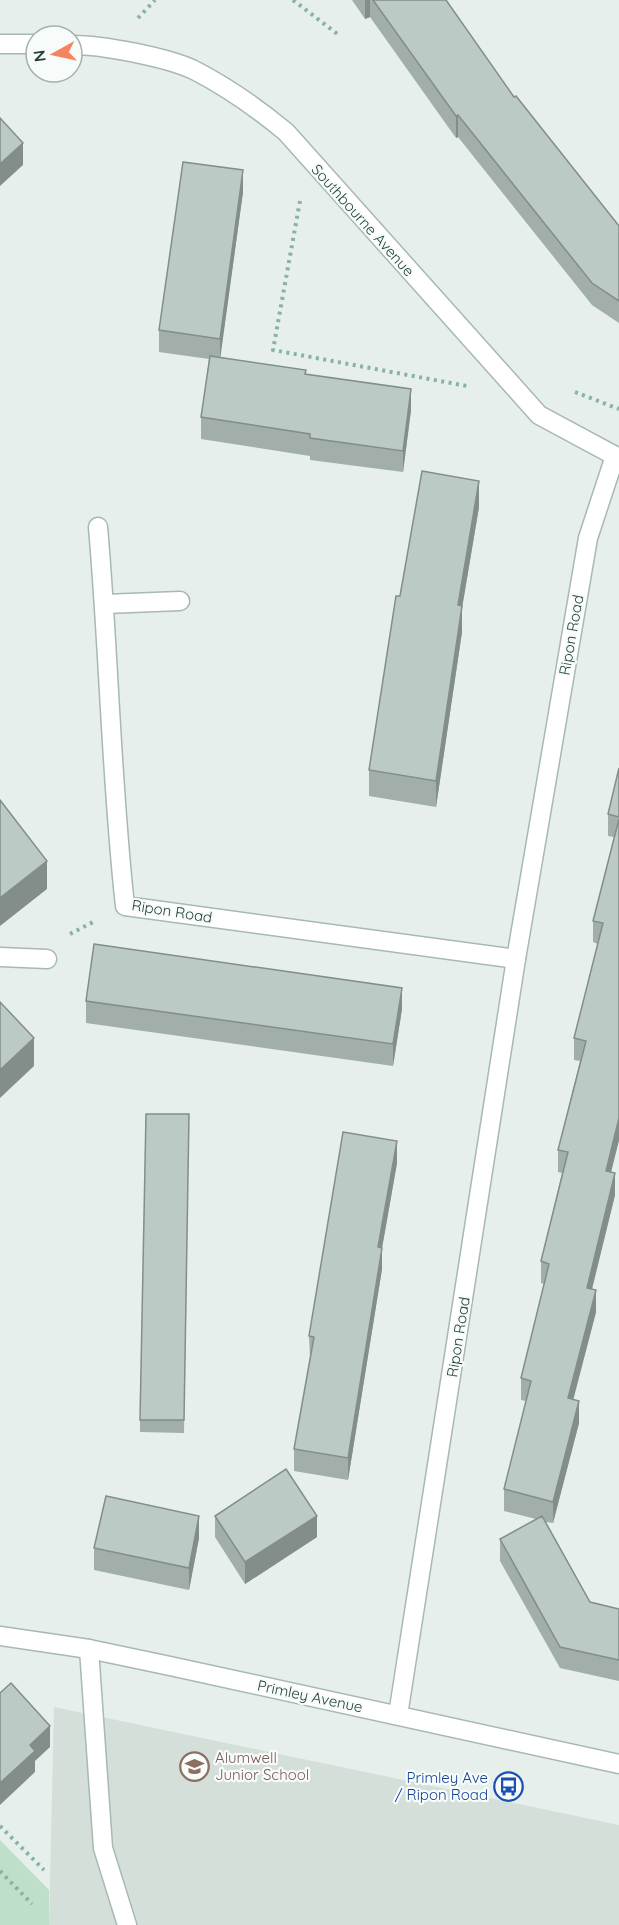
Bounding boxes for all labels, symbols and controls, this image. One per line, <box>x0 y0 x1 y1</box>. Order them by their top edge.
north arrow <box>24 24 84 84</box>
text: N <box>28 49 50 63</box>
street label: Southbourne Avenue <box>308 160 418 280</box>
street label: Ripon Road <box>555 593 587 677</box>
street label: Ripon Road <box>130 895 214 927</box>
street label: Ripon Road <box>442 1295 474 1379</box>
street label: Primley Avenue <box>256 1676 364 1716</box>
place label: Alumwell Junior School <box>215 1748 309 1784</box>
school or university icon: Alumwell Junior School <box>178 1750 210 1782</box>
place label: Primley Ave / Ripon Road <box>395 1768 488 1804</box>
bus stop icon: Primley Ave / Ripon Road <box>493 1770 525 1802</box>

